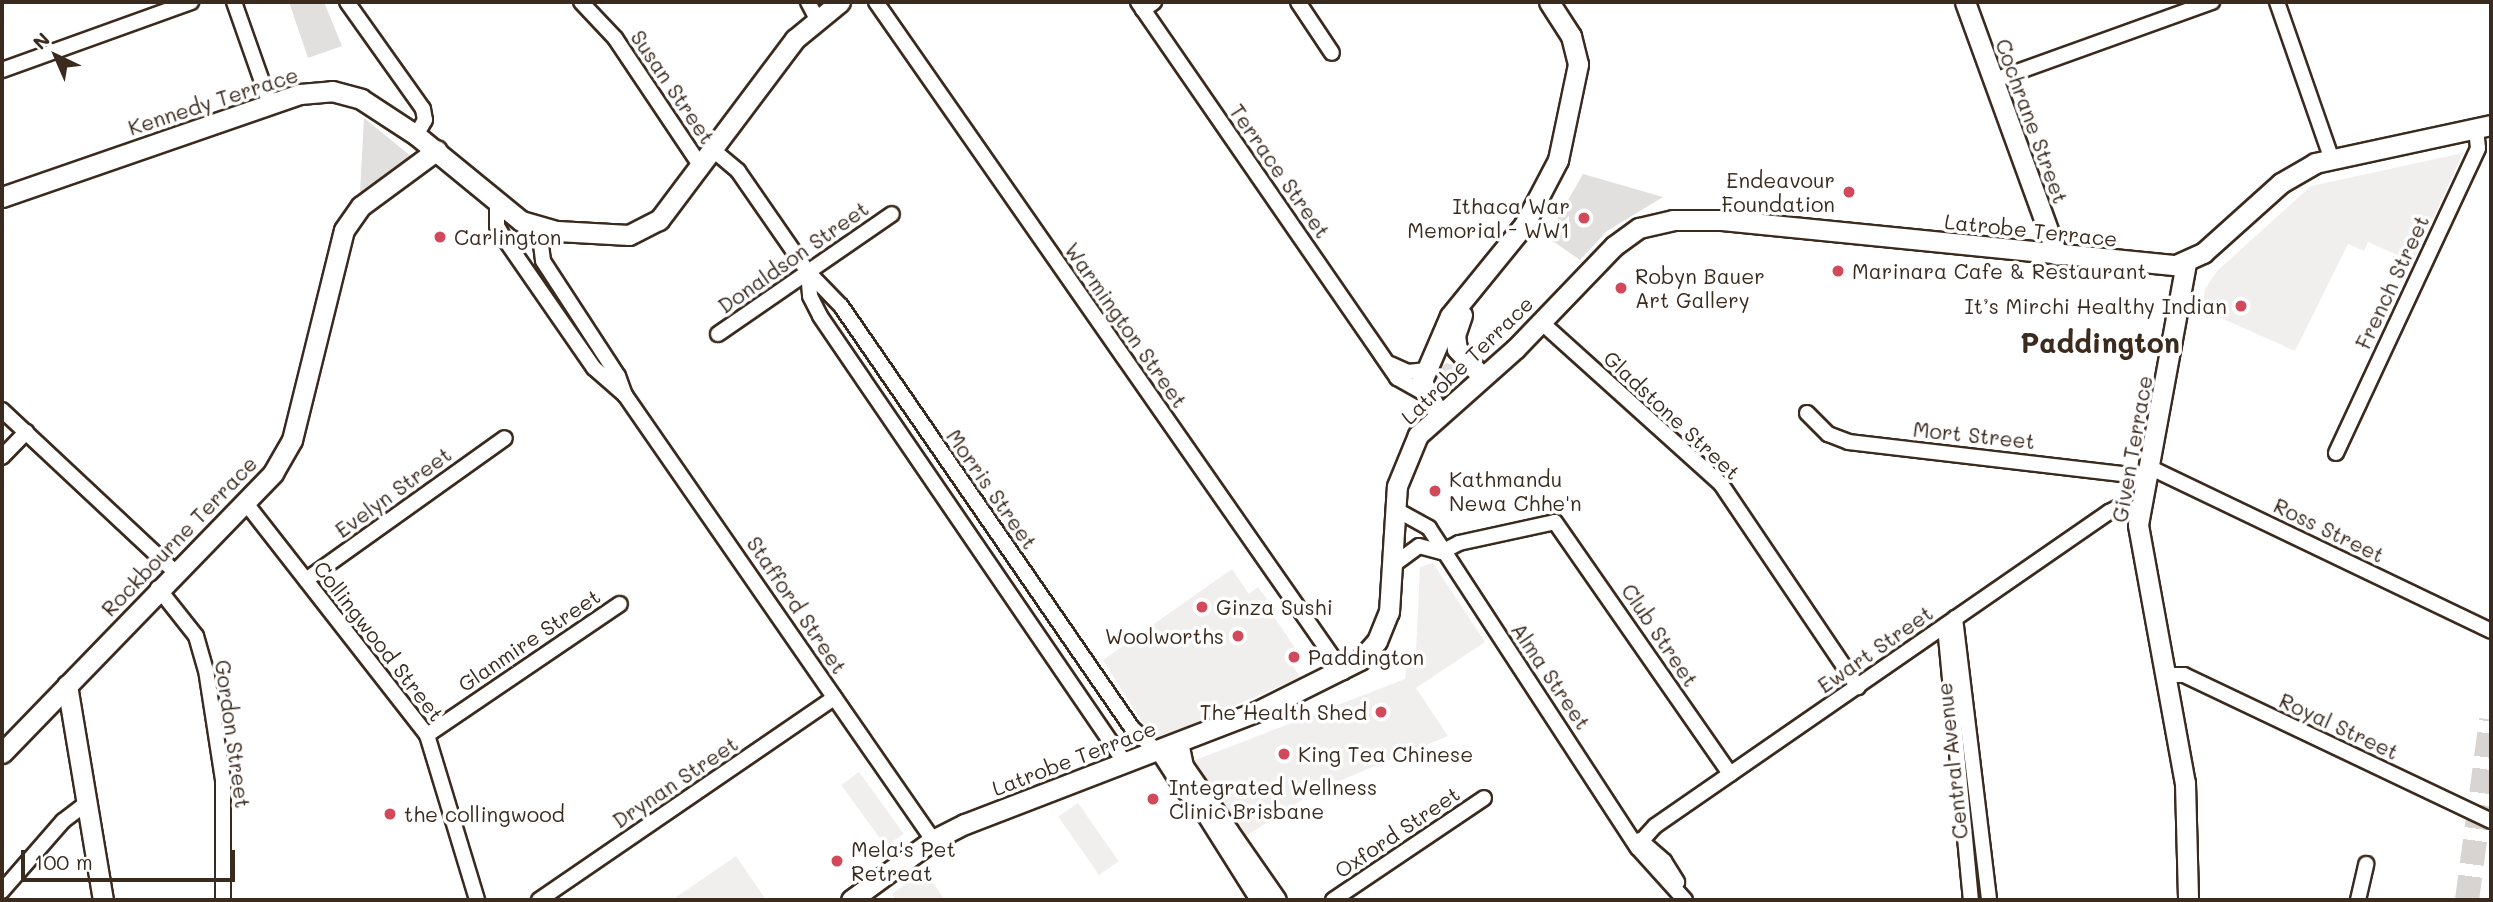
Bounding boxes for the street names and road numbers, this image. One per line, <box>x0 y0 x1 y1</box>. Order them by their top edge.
street label: Susan Street <box>626 25 720 149</box>
street label: Cochrane Street <box>1990 35 2074 207</box>
street label: Kennedy Terrace <box>125 62 301 140</box>
street label: Terrace Street <box>1224 99 1336 243</box>
street label: Donaldson Street <box>713 196 873 318</box>
street label: Latrobe Terrace <box>1943 208 2119 252</box>
street label: French Street <box>2350 211 2434 353</box>
street label: Warmington Street <box>1059 238 1193 412</box>
street label: Latrobe Terrace <box>1396 291 1538 429</box>
street label: Gladstone Street <box>1599 345 1745 485</box>
street label: Given Terrace <box>2107 374 2157 524</box>
street label: Mort Street <box>1912 416 2036 454</box>
street label: Morris Street <box>941 424 1043 554</box>
street label: Evelyn Street <box>330 441 456 543</box>
street label: Rockbourne Terrace <box>96 451 262 621</box>
street label: Ross Street <box>2270 492 2388 568</box>
street label: Stafford Street <box>742 531 852 679</box>
street label: Collingwood Street <box>309 556 449 726</box>
street label: Club Street <box>1616 579 1704 691</box>
street label: Glanmire Street <box>453 583 605 697</box>
street label: Ewart Street <box>1813 600 1937 698</box>
street label: Alma Street <box>1506 618 1596 734</box>
street label: Gordon Street <box>210 658 256 810</box>
street label: Central Avenue <box>1931 682 1973 840</box>
street label: Royal Street <box>2275 687 2403 765</box>
street label: Latrobe Terrace <box>988 715 1160 801</box>
street label: Drynan Street <box>607 731 743 833</box>
street label: Oxford Street <box>1330 781 1464 883</box>

